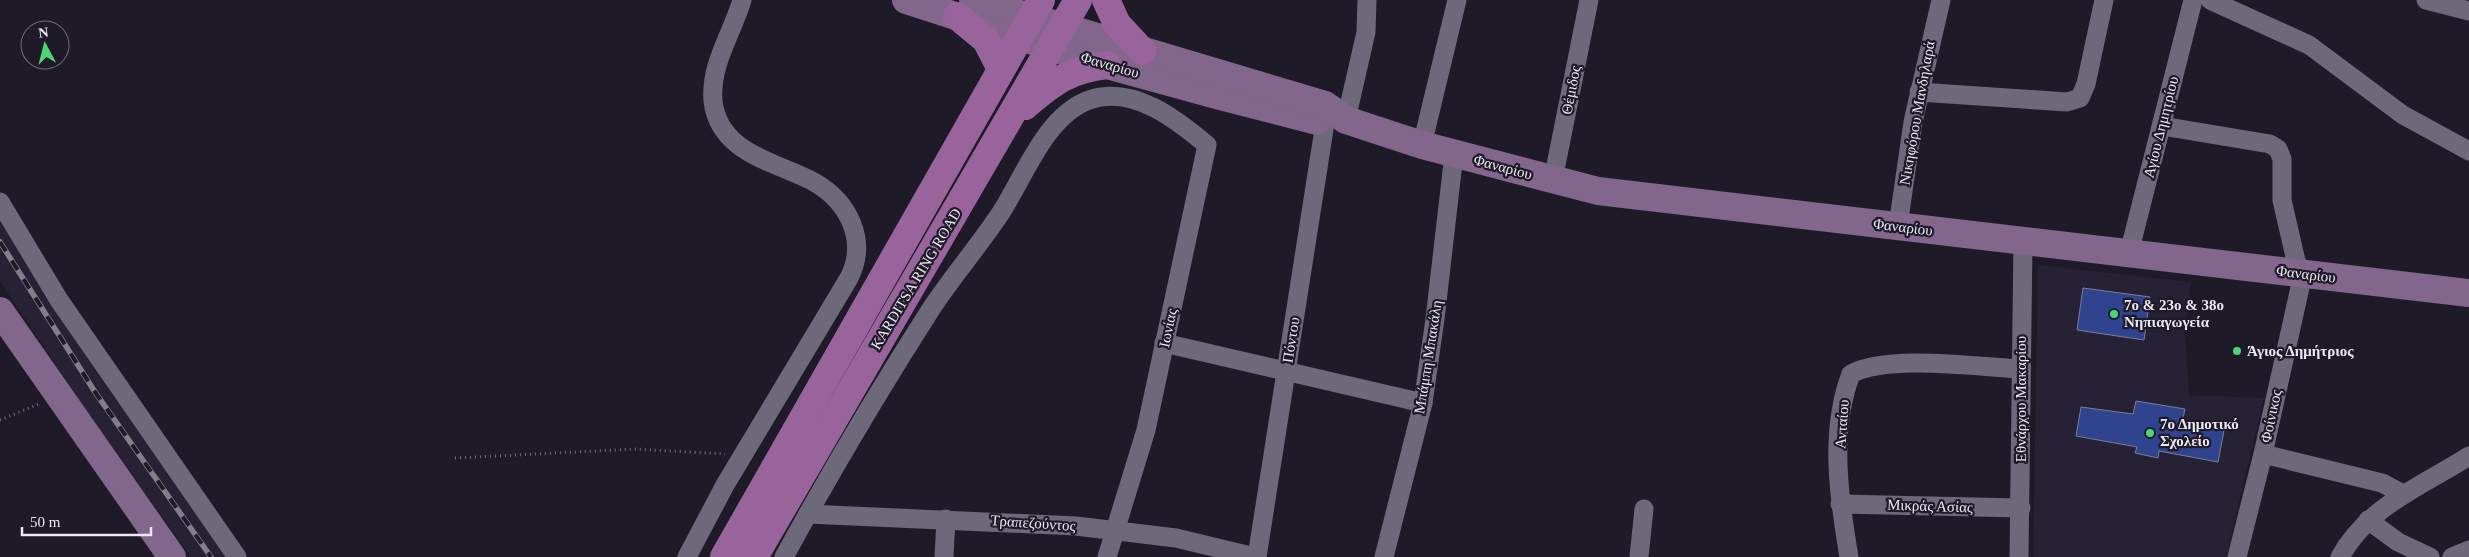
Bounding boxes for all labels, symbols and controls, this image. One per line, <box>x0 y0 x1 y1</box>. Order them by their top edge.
north arrow <box>20 20 70 70</box>
text: N <box>38 25 49 41</box>
street label: Νικηφόρου Μανδηλαρά <box>1896 40 1938 186</box>
street label: Φαναρίου <box>1079 49 1141 81</box>
street label: Θέμιδος <box>1558 64 1584 116</box>
street label: Αγίου Δημητρίου <box>2141 75 2181 179</box>
street label: Φαναρίου <box>1472 152 1534 182</box>
street label: KARDITSA RING ROAD <box>868 205 965 352</box>
street label: Φαναρίου <box>1872 215 1934 239</box>
street label: Φαναρίου <box>2275 262 2337 286</box>
place label: 7ο & 23ο & 38ο Νηπιαγωγεία <box>2124 297 2224 330</box>
street label: Μπάμπη Μπακάλη <box>1411 299 1445 415</box>
street label: Ιωνίας <box>1156 307 1180 349</box>
marker: 7ο & 23ο & 38ο Νηπιαγωγεία <box>2108 308 2120 320</box>
street label: Πόντου <box>1279 316 1303 364</box>
street label: Εθνάρχου Μακαρίου <box>2013 336 2029 462</box>
place label: Άγιος Δημήτριος <box>2247 343 2354 359</box>
marker: Άγιος Δημήτριος <box>2231 345 2243 357</box>
street label: Φοίνικος <box>2258 388 2284 444</box>
street label: Ανταίου <box>1832 399 1852 449</box>
place label: 7ο Δημοτικό Σχολείο <box>2160 416 2239 449</box>
marker: 7ο Δημοτικό Σχολείο <box>2144 427 2156 439</box>
street label: Μικράς Ασίας <box>1887 497 1973 515</box>
scale bar <box>22 504 151 536</box>
street label: Τραπεζούντος <box>990 512 1076 534</box>
text: 50 m <box>30 514 61 530</box>

